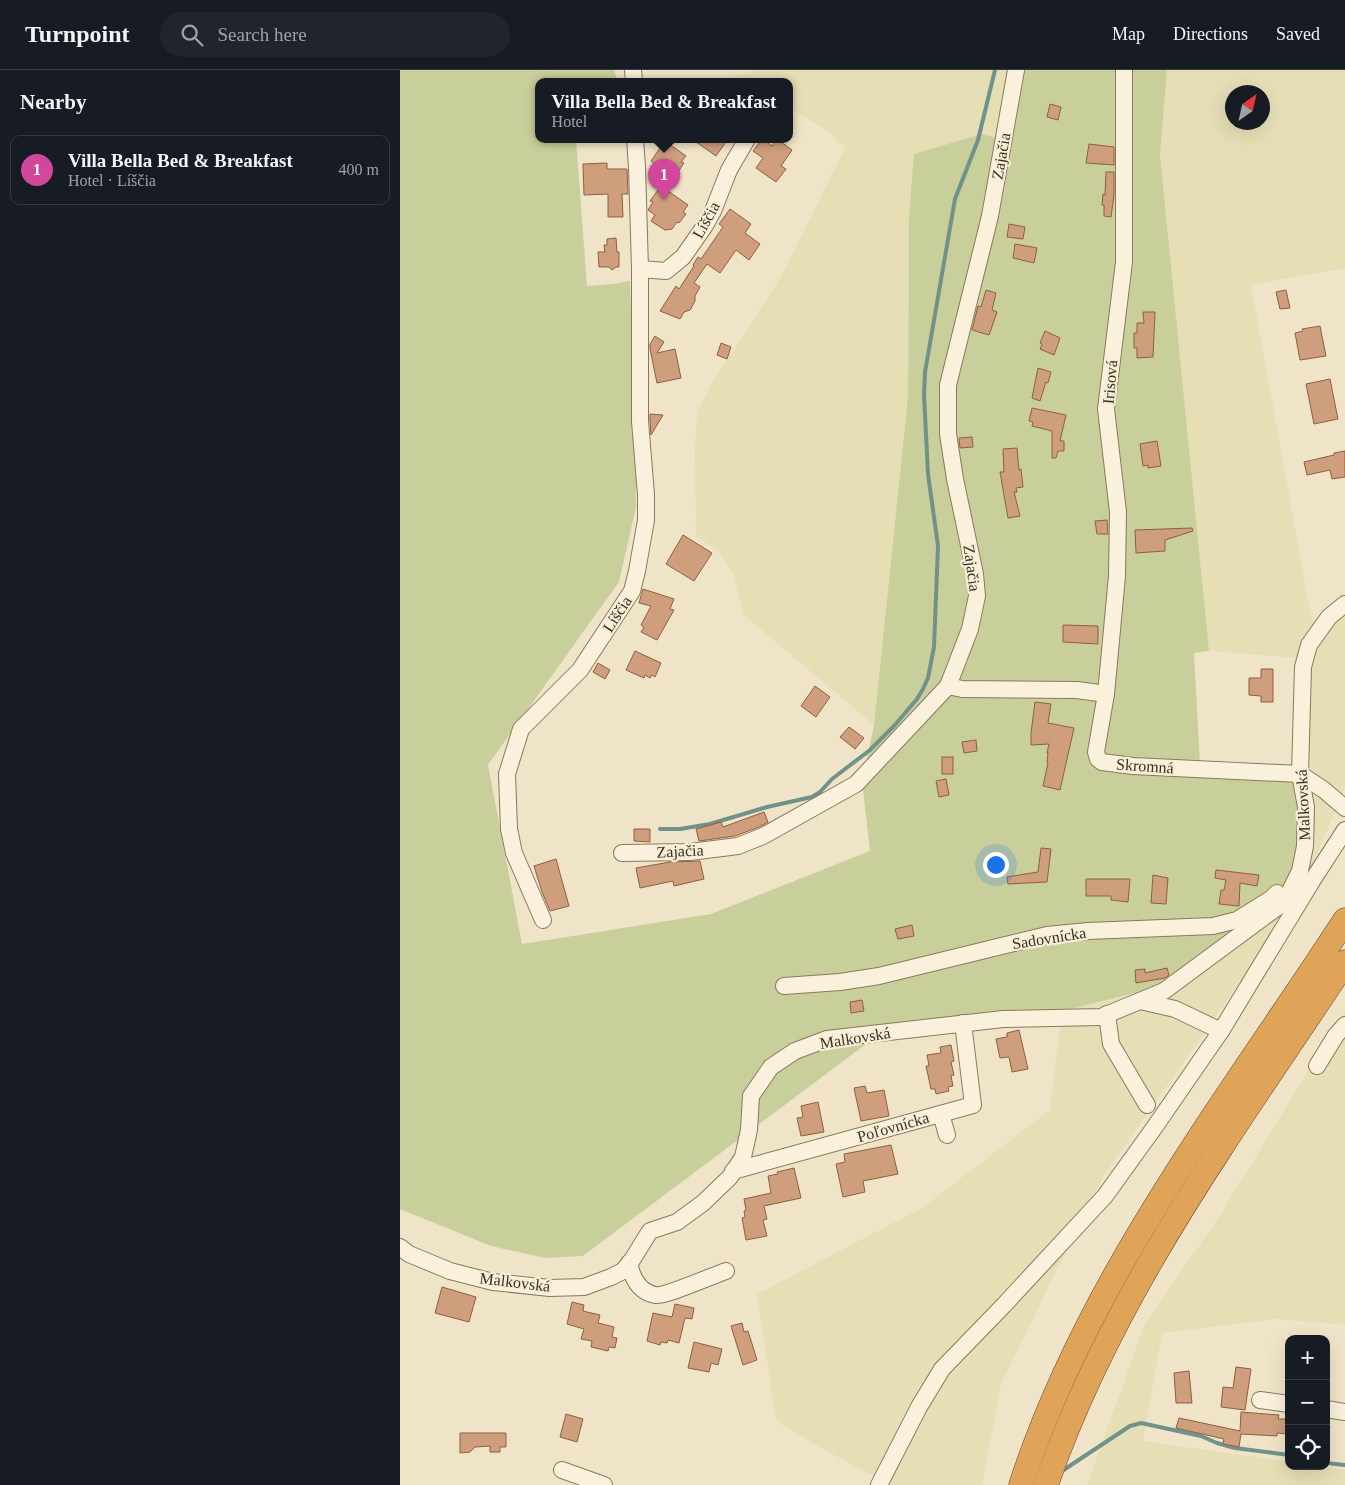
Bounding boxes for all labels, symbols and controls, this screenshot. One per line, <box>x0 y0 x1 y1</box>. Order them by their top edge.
search box <box>160 12 510 57</box>
text: Turnpoint <box>25 21 130 47</box>
icon: search <box>178 21 206 49</box>
text: Search here <box>218 24 307 45</box>
text: Map <box>1112 24 1145 44</box>
text: Directions <box>1173 24 1248 44</box>
text: Saved <box>1276 24 1320 44</box>
popup <box>535 78 793 143</box>
north arrow <box>1225 85 1270 130</box>
text: Nearby <box>20 90 87 114</box>
text: Villa Bella Bed & Breakfast <box>552 91 776 112</box>
text: Hotel <box>552 113 587 130</box>
street label: Zajačia <box>989 131 1014 181</box>
text: Villa Bella Bed & Breakfast <box>68 150 293 171</box>
pin: 1 <box>648 159 680 200</box>
text: 1 <box>33 161 41 178</box>
text: 400 m <box>339 161 379 178</box>
text: Hotel · Líščia <box>68 172 156 189</box>
street label: Líščia <box>689 199 723 241</box>
street label: Irisová <box>1100 359 1120 405</box>
street label: Zajačia <box>959 544 984 593</box>
street label: Líščia <box>599 593 635 635</box>
street label: Skromná <box>1116 756 1174 776</box>
street label: Malkovská <box>1293 769 1313 841</box>
street label: Zajačia <box>656 841 704 862</box>
your location <box>983 852 1009 878</box>
street label: Sadovnícka <box>1011 924 1087 952</box>
street label: Malkovská <box>819 1024 891 1052</box>
street label: Poľovnícka <box>855 1109 931 1145</box>
street label: Malkovská <box>479 1269 551 1295</box>
map controls <box>1285 1335 1330 1470</box>
button: + <box>1285 1335 1330 1380</box>
button: − <box>1285 1380 1330 1425</box>
button: locate <box>1285 1425 1330 1470</box>

